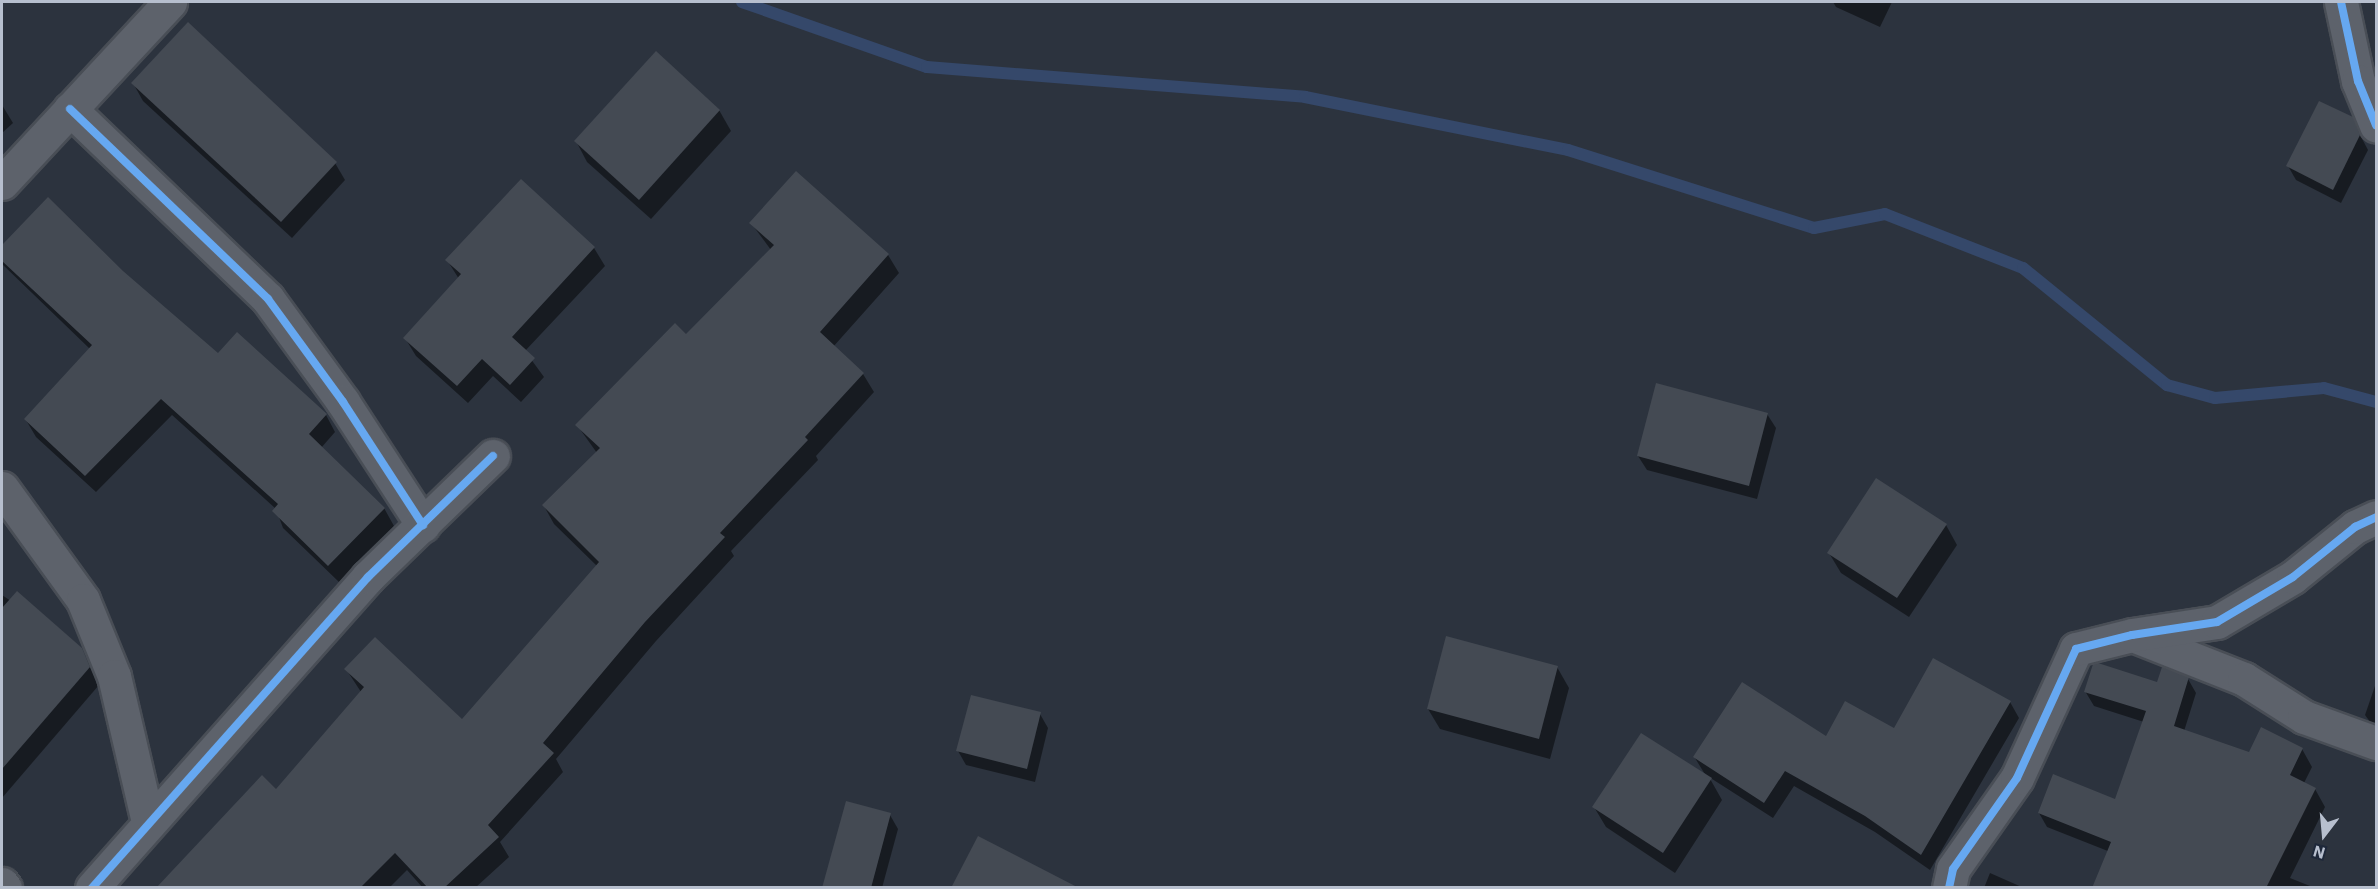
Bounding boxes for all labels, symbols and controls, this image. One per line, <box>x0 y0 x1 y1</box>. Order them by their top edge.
north arrow <box>2294 805 2354 865</box>
text: N <box>2311 841 2327 864</box>

